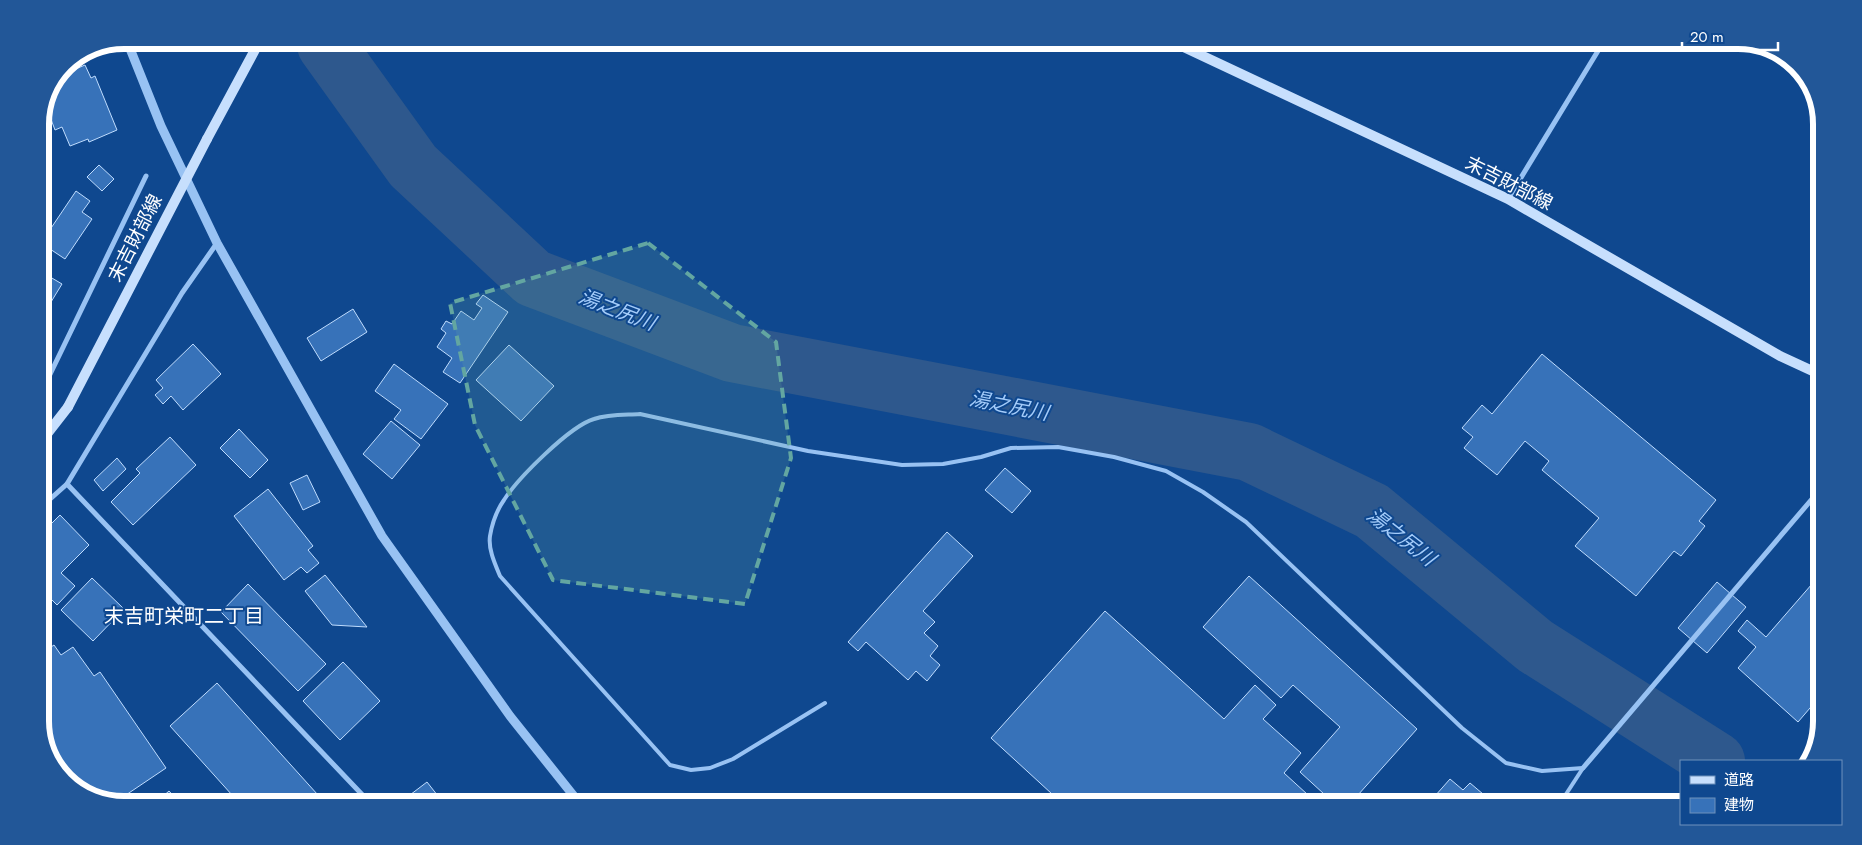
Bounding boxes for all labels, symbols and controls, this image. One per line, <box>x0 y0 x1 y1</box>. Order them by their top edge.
scale bar <box>1682 20 1778 52</box>
text: 20 m <box>1690 26 1724 48</box>
street label: 末吉財部線 <box>1461 149 1557 217</box>
street label: 末吉財部線 <box>101 190 169 286</box>
water label: 湯之尻川 <box>574 282 661 339</box>
water label: 湯之尻川 <box>967 384 1053 428</box>
water label: 湯之尻川 <box>1361 501 1443 574</box>
district label: 末吉町栄町二丁目 <box>104 602 264 631</box>
legend <box>1680 760 1842 825</box>
text: 道路 <box>1724 769 1754 791</box>
text: 建物 <box>1724 794 1754 816</box>

